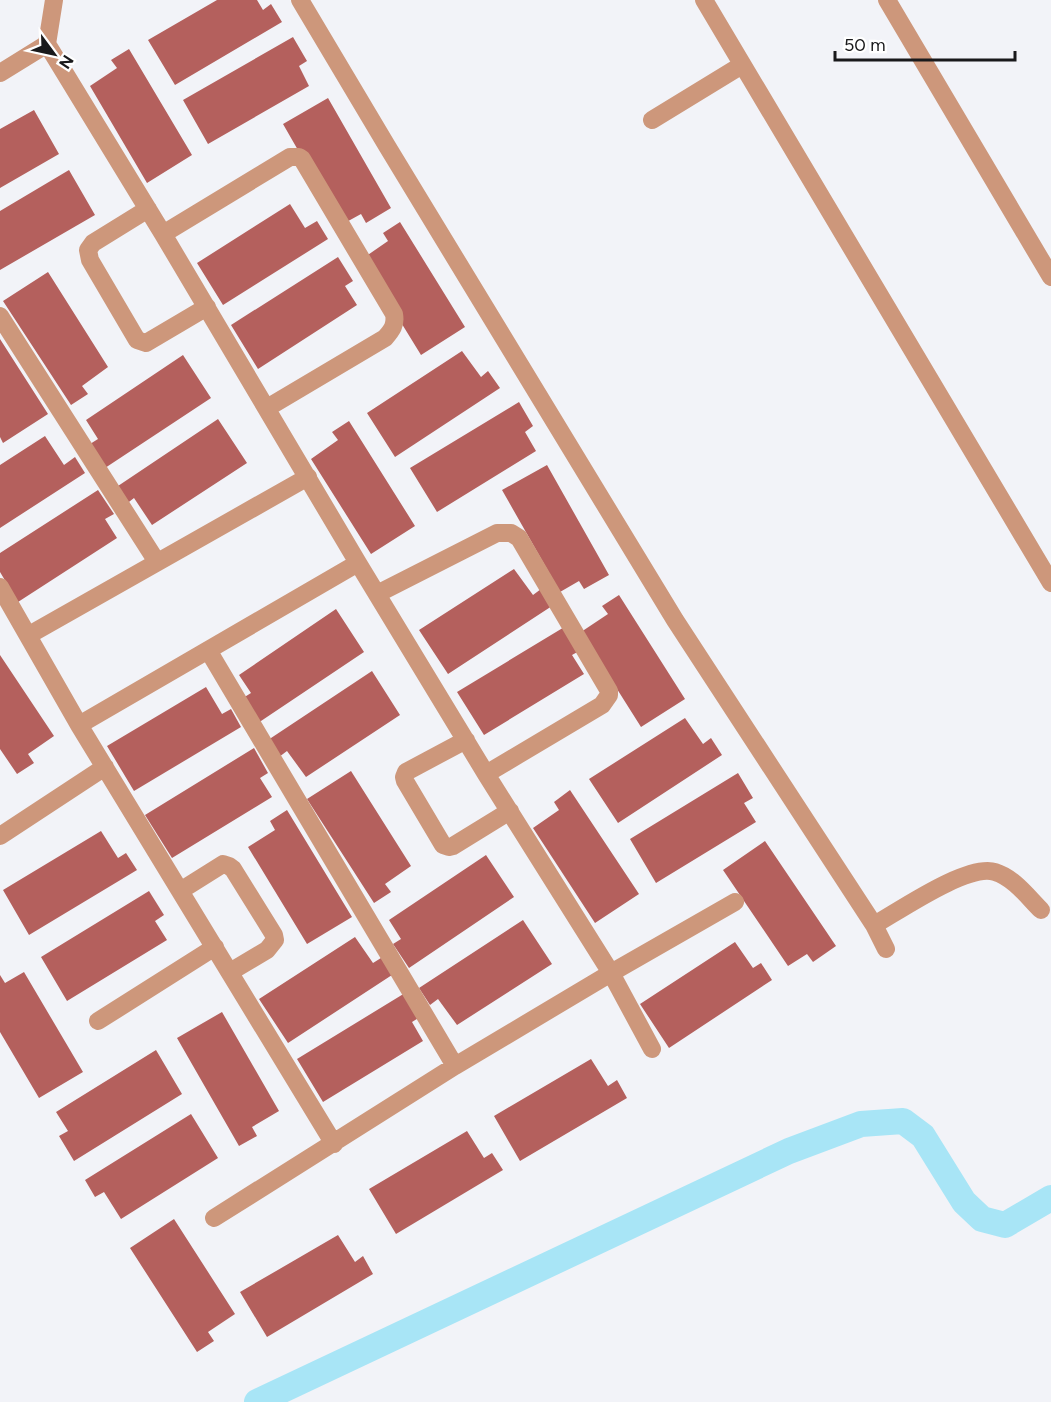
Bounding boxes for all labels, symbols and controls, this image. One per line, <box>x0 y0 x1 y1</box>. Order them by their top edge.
north arrow <box>24 24 84 84</box>
scale bar <box>835 24 1015 62</box>
text: 50 m <box>844 34 886 56</box>
text: N <box>55 52 77 72</box>

